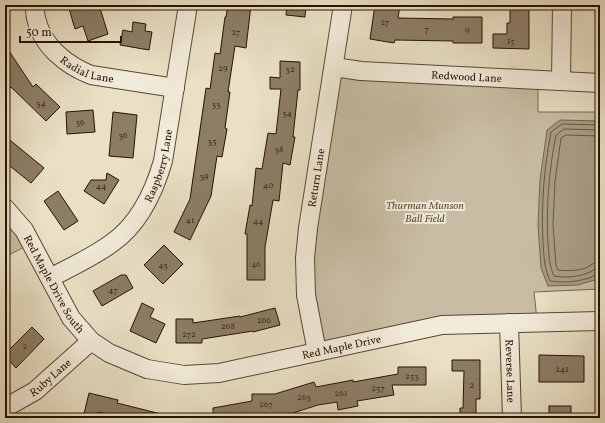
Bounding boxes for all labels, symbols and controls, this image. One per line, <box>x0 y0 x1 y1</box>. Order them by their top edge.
house number: 27 <box>381 16 389 29</box>
scale bar <box>20 18 121 44</box>
house number: 7 <box>425 23 429 36</box>
house number: 9 <box>465 24 470 37</box>
text: 50 m <box>26 25 52 41</box>
house number: 27 <box>232 26 240 39</box>
house number: 15 <box>507 35 515 48</box>
street label: Radial Lane <box>56 53 115 87</box>
house number: 29 <box>218 62 228 75</box>
house number: 32 <box>285 63 295 76</box>
street label: Redwood Lane <box>431 69 502 87</box>
house number: 34 <box>36 97 46 110</box>
house number: 33 <box>211 98 221 111</box>
house number: 34 <box>282 107 292 120</box>
house number: 36 <box>75 116 85 129</box>
street label: Raspberry Lane <box>142 128 177 205</box>
house number: 36 <box>118 129 128 142</box>
house number: 35 <box>208 135 216 148</box>
house number: 38 <box>274 143 284 156</box>
street label: Return Lane <box>305 148 329 209</box>
house number: 39 <box>199 170 209 183</box>
house number: 40 <box>263 179 274 192</box>
house number: 44 <box>96 180 106 193</box>
park label: Thurman Munson Ball Field <box>386 199 464 227</box>
house number: 41 <box>186 214 194 227</box>
house number: 44 <box>253 215 263 228</box>
street label: Red Maple Drive South <box>19 233 87 338</box>
house number: 46 <box>251 258 261 271</box>
house number: 45 <box>158 259 168 272</box>
house number: 47 <box>108 284 118 297</box>
house number: 266 <box>257 314 271 327</box>
house number: 268 <box>221 320 235 333</box>
house number: 272 <box>182 328 196 341</box>
street label: Red Maple Drive <box>301 332 383 364</box>
street label: Reverse Lane <box>501 339 518 403</box>
house number: 2 <box>23 340 28 353</box>
street label: Ruby Lane <box>28 356 75 401</box>
house number: 241 <box>555 363 569 376</box>
house number: 253 <box>405 370 419 383</box>
house number: 2 <box>470 379 475 392</box>
house number: 257 <box>371 382 385 395</box>
house number: 261 <box>335 387 347 400</box>
house number: 263 <box>297 391 311 404</box>
house number: 267 <box>259 398 273 411</box>

